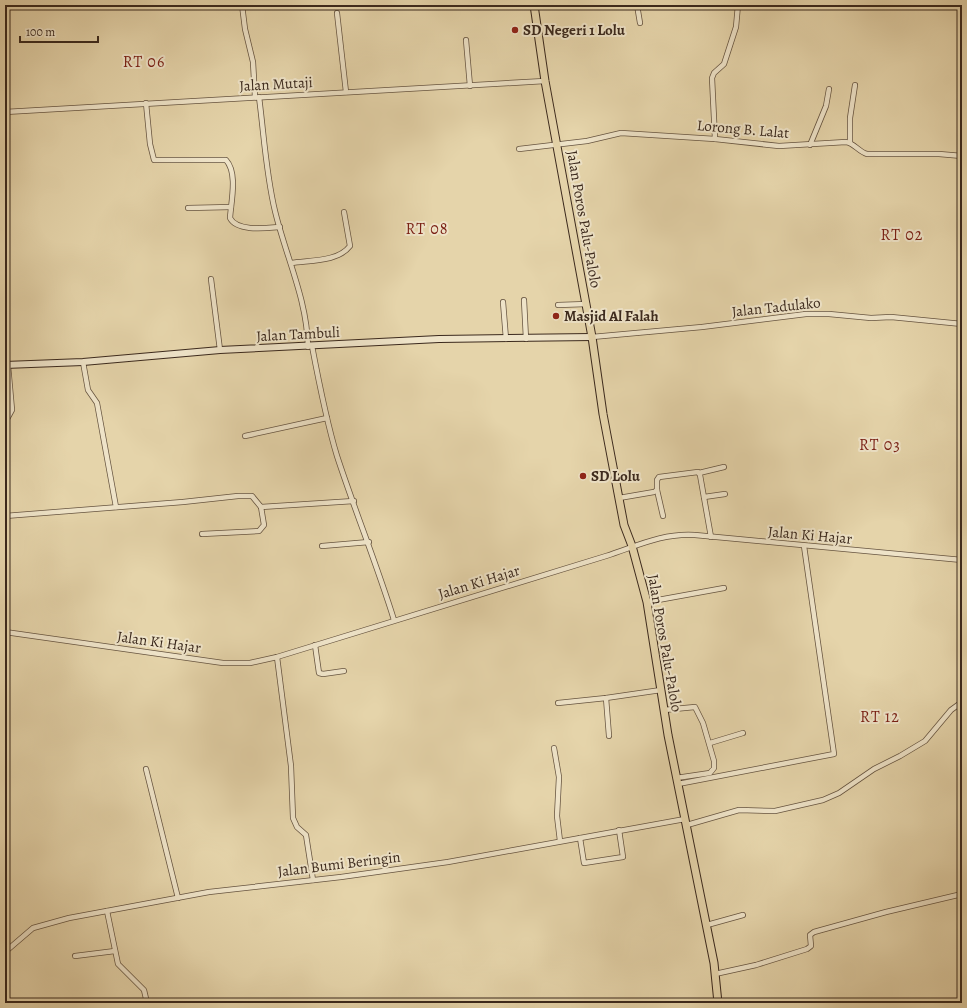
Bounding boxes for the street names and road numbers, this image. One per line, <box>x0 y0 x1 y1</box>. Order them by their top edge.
street label: Jalan Mutaji <box>239 72 313 96</box>
street label: Lorong B. Lalat <box>696 115 790 143</box>
street label: Jalan Poros Palu-Palolo <box>562 149 606 289</box>
street label: Jalan Tadulako <box>731 292 821 322</box>
street label: Jalan Tambuli <box>256 322 340 346</box>
street label: Jalan Ki Hajar <box>767 521 853 549</box>
street label: Jalan Ki Hajar <box>436 560 523 604</box>
street label: Jalan Poros Palu-Palolo <box>643 573 687 713</box>
street label: Jalan Ki Hajar <box>116 626 202 658</box>
street label: Jalan Bumi Beringin <box>276 847 402 881</box>

